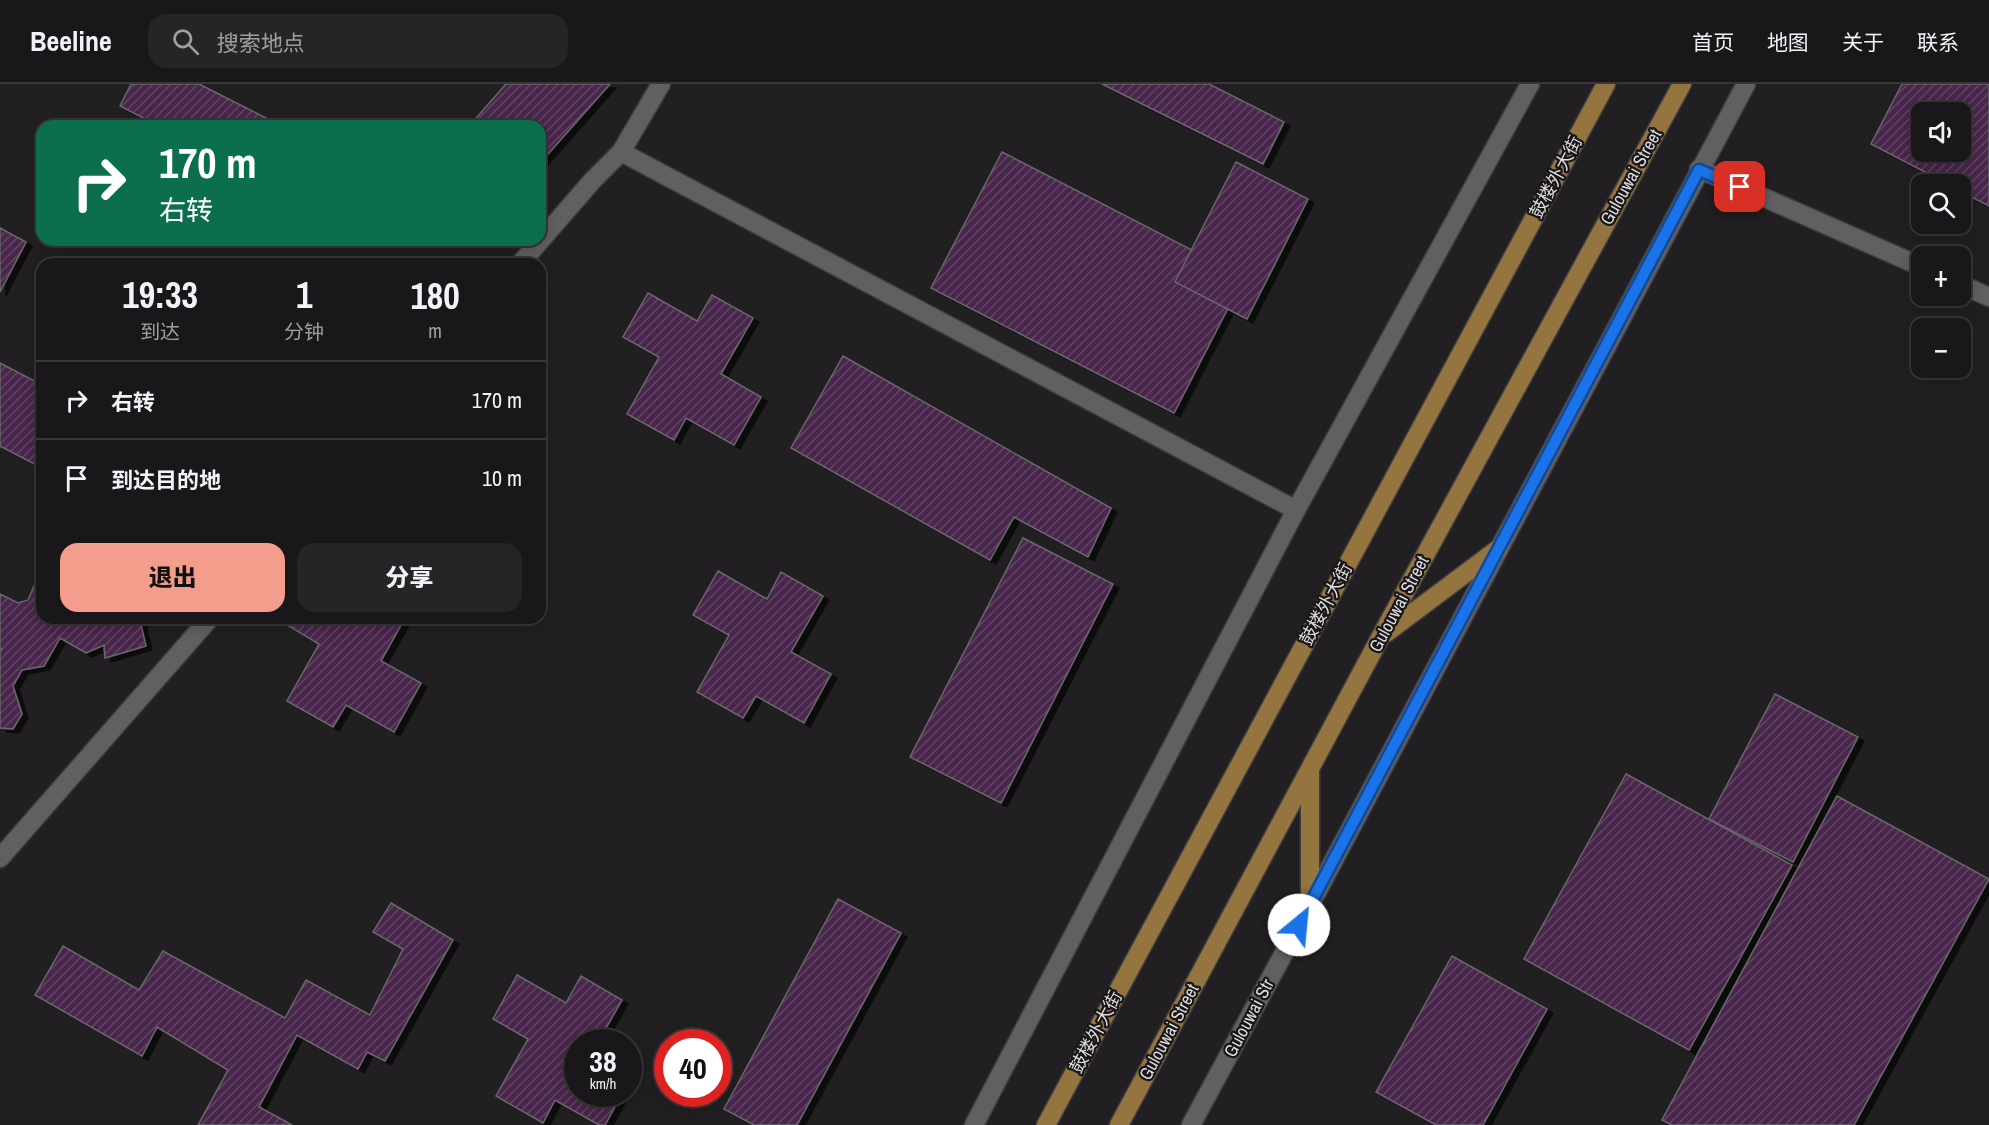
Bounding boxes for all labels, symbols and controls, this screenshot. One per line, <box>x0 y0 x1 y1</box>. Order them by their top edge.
search box <box>148 14 568 68</box>
text: Beeline <box>30 22 112 60</box>
icon: search <box>169 25 202 58</box>
text: 搜索地点 <box>217 28 305 58</box>
text: 首页 <box>1692 28 1734 57</box>
text: 地图 <box>1767 28 1809 57</box>
text: 关于 <box>1842 28 1884 57</box>
text: 联系 <box>1917 28 1959 57</box>
map controls <box>1911 102 1971 378</box>
button: sound <box>1911 102 1971 162</box>
street label: Gulouwai Street <box>1594 124 1667 229</box>
street label: 鼓楼外大街 <box>1523 131 1588 222</box>
text: 170 m <box>159 135 257 191</box>
icon: right <box>60 144 138 222</box>
pin <box>1714 161 1765 212</box>
icon: arrive <box>1723 170 1756 203</box>
button: search <box>1911 174 1971 234</box>
text: 右转 <box>159 192 213 228</box>
button: + <box>1911 246 1971 306</box>
text: 19:33 <box>122 271 198 319</box>
text: 1 <box>296 271 312 319</box>
text: 180 <box>410 272 460 320</box>
text: m <box>428 317 442 344</box>
text: 到达 <box>140 318 180 345</box>
text: 分钟 <box>284 318 324 345</box>
button: − <box>1911 318 1971 378</box>
icon: right <box>60 384 93 417</box>
text: 170 m <box>472 385 522 415</box>
text: 右转 <box>111 387 155 417</box>
icon: arrive <box>60 462 93 495</box>
text: 10 m <box>482 463 522 493</box>
text: 到达目的地 <box>111 465 221 495</box>
button: 退出 <box>60 543 285 612</box>
button: 分享 <box>297 543 522 612</box>
street label: Gulouwai Street <box>1363 551 1434 656</box>
street label: 鼓楼外大街 <box>1293 558 1358 649</box>
position arrow <box>1267 893 1331 957</box>
street label: Gulouwai Str <box>1217 974 1280 1061</box>
street label: Gulouwai Street <box>1133 979 1204 1084</box>
street label: 鼓楼外大街 <box>1063 986 1128 1077</box>
speed limit sign: 40 <box>654 1029 732 1107</box>
text: 38 <box>589 1041 617 1081</box>
text: km/h <box>590 1073 616 1094</box>

